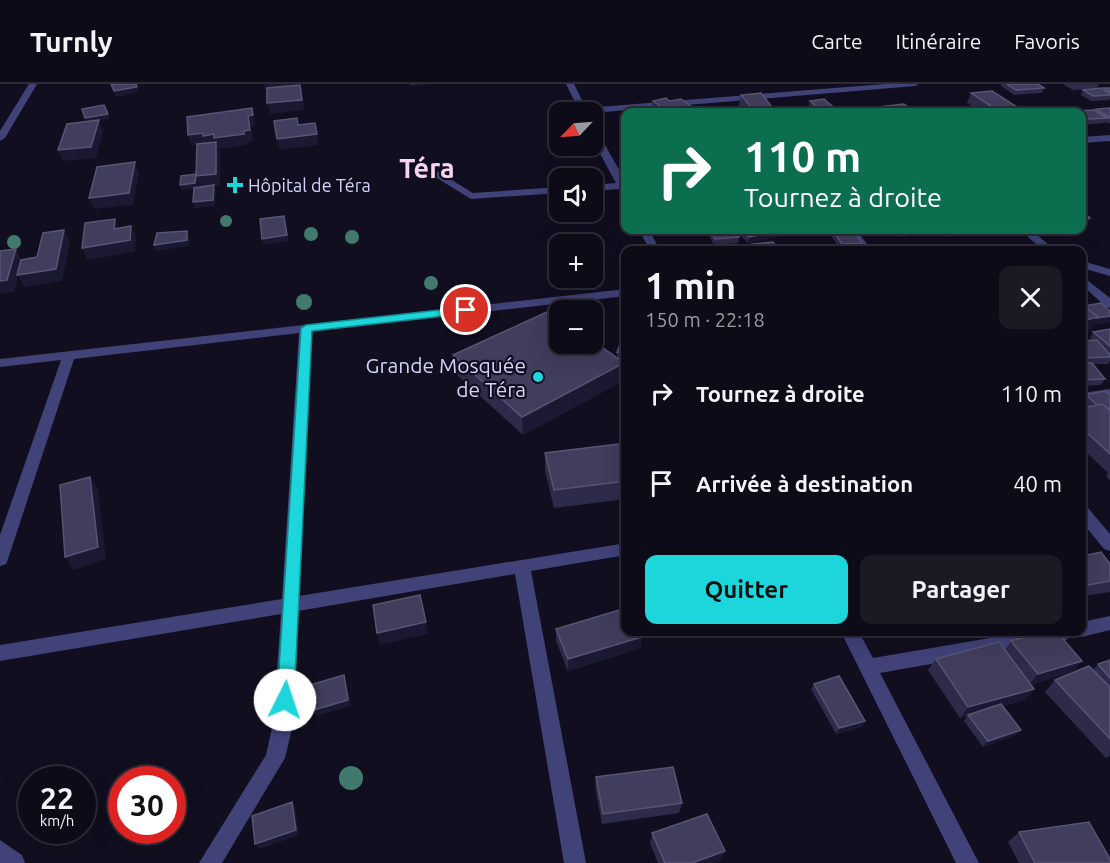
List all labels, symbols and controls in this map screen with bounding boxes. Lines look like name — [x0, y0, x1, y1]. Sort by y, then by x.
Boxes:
text: Turnly — [30, 26, 113, 57]
text: Carte — [811, 29, 863, 53]
text: Itinéraire — [896, 29, 981, 53]
text: Favoris — [1014, 29, 1080, 53]
north arrow — [549, 102, 603, 156]
map controls — [549, 102, 603, 354]
icon: right — [645, 132, 723, 210]
text: 110 m — [744, 133, 861, 180]
district label: Téra — [399, 153, 455, 183]
button: sound — [549, 168, 603, 222]
place label: Hôpital de Téra — [248, 175, 371, 195]
marker: Hôpital de Téra — [226, 176, 244, 194]
text: Tournez à droite — [744, 182, 942, 212]
button: + — [549, 234, 603, 288]
text: 1 min — [645, 265, 736, 306]
button: close — [999, 266, 1062, 329]
pin — [440, 284, 491, 335]
icon: arrive — [449, 293, 482, 326]
button: − — [549, 300, 603, 354]
text: 150 m · 22:18 — [645, 308, 765, 331]
place label: Grande Mosquée de Téra — [366, 353, 526, 401]
marker: Grande Mosquée de Téra — [531, 370, 545, 384]
icon: right — [645, 377, 678, 410]
text: Tournez à droite — [696, 381, 865, 406]
text: 110 m — [1001, 381, 1062, 406]
icon: arrive — [645, 467, 678, 500]
text: Arrivée à destination — [696, 471, 913, 496]
text: 40 m — [1013, 471, 1062, 496]
button: Quitter — [645, 555, 848, 624]
button: Partager — [860, 555, 1062, 624]
position arrow — [253, 668, 317, 732]
speed limit sign: 30 — [108, 766, 186, 844]
text: 22 — [40, 781, 74, 815]
text: km/h — [40, 812, 74, 829]

